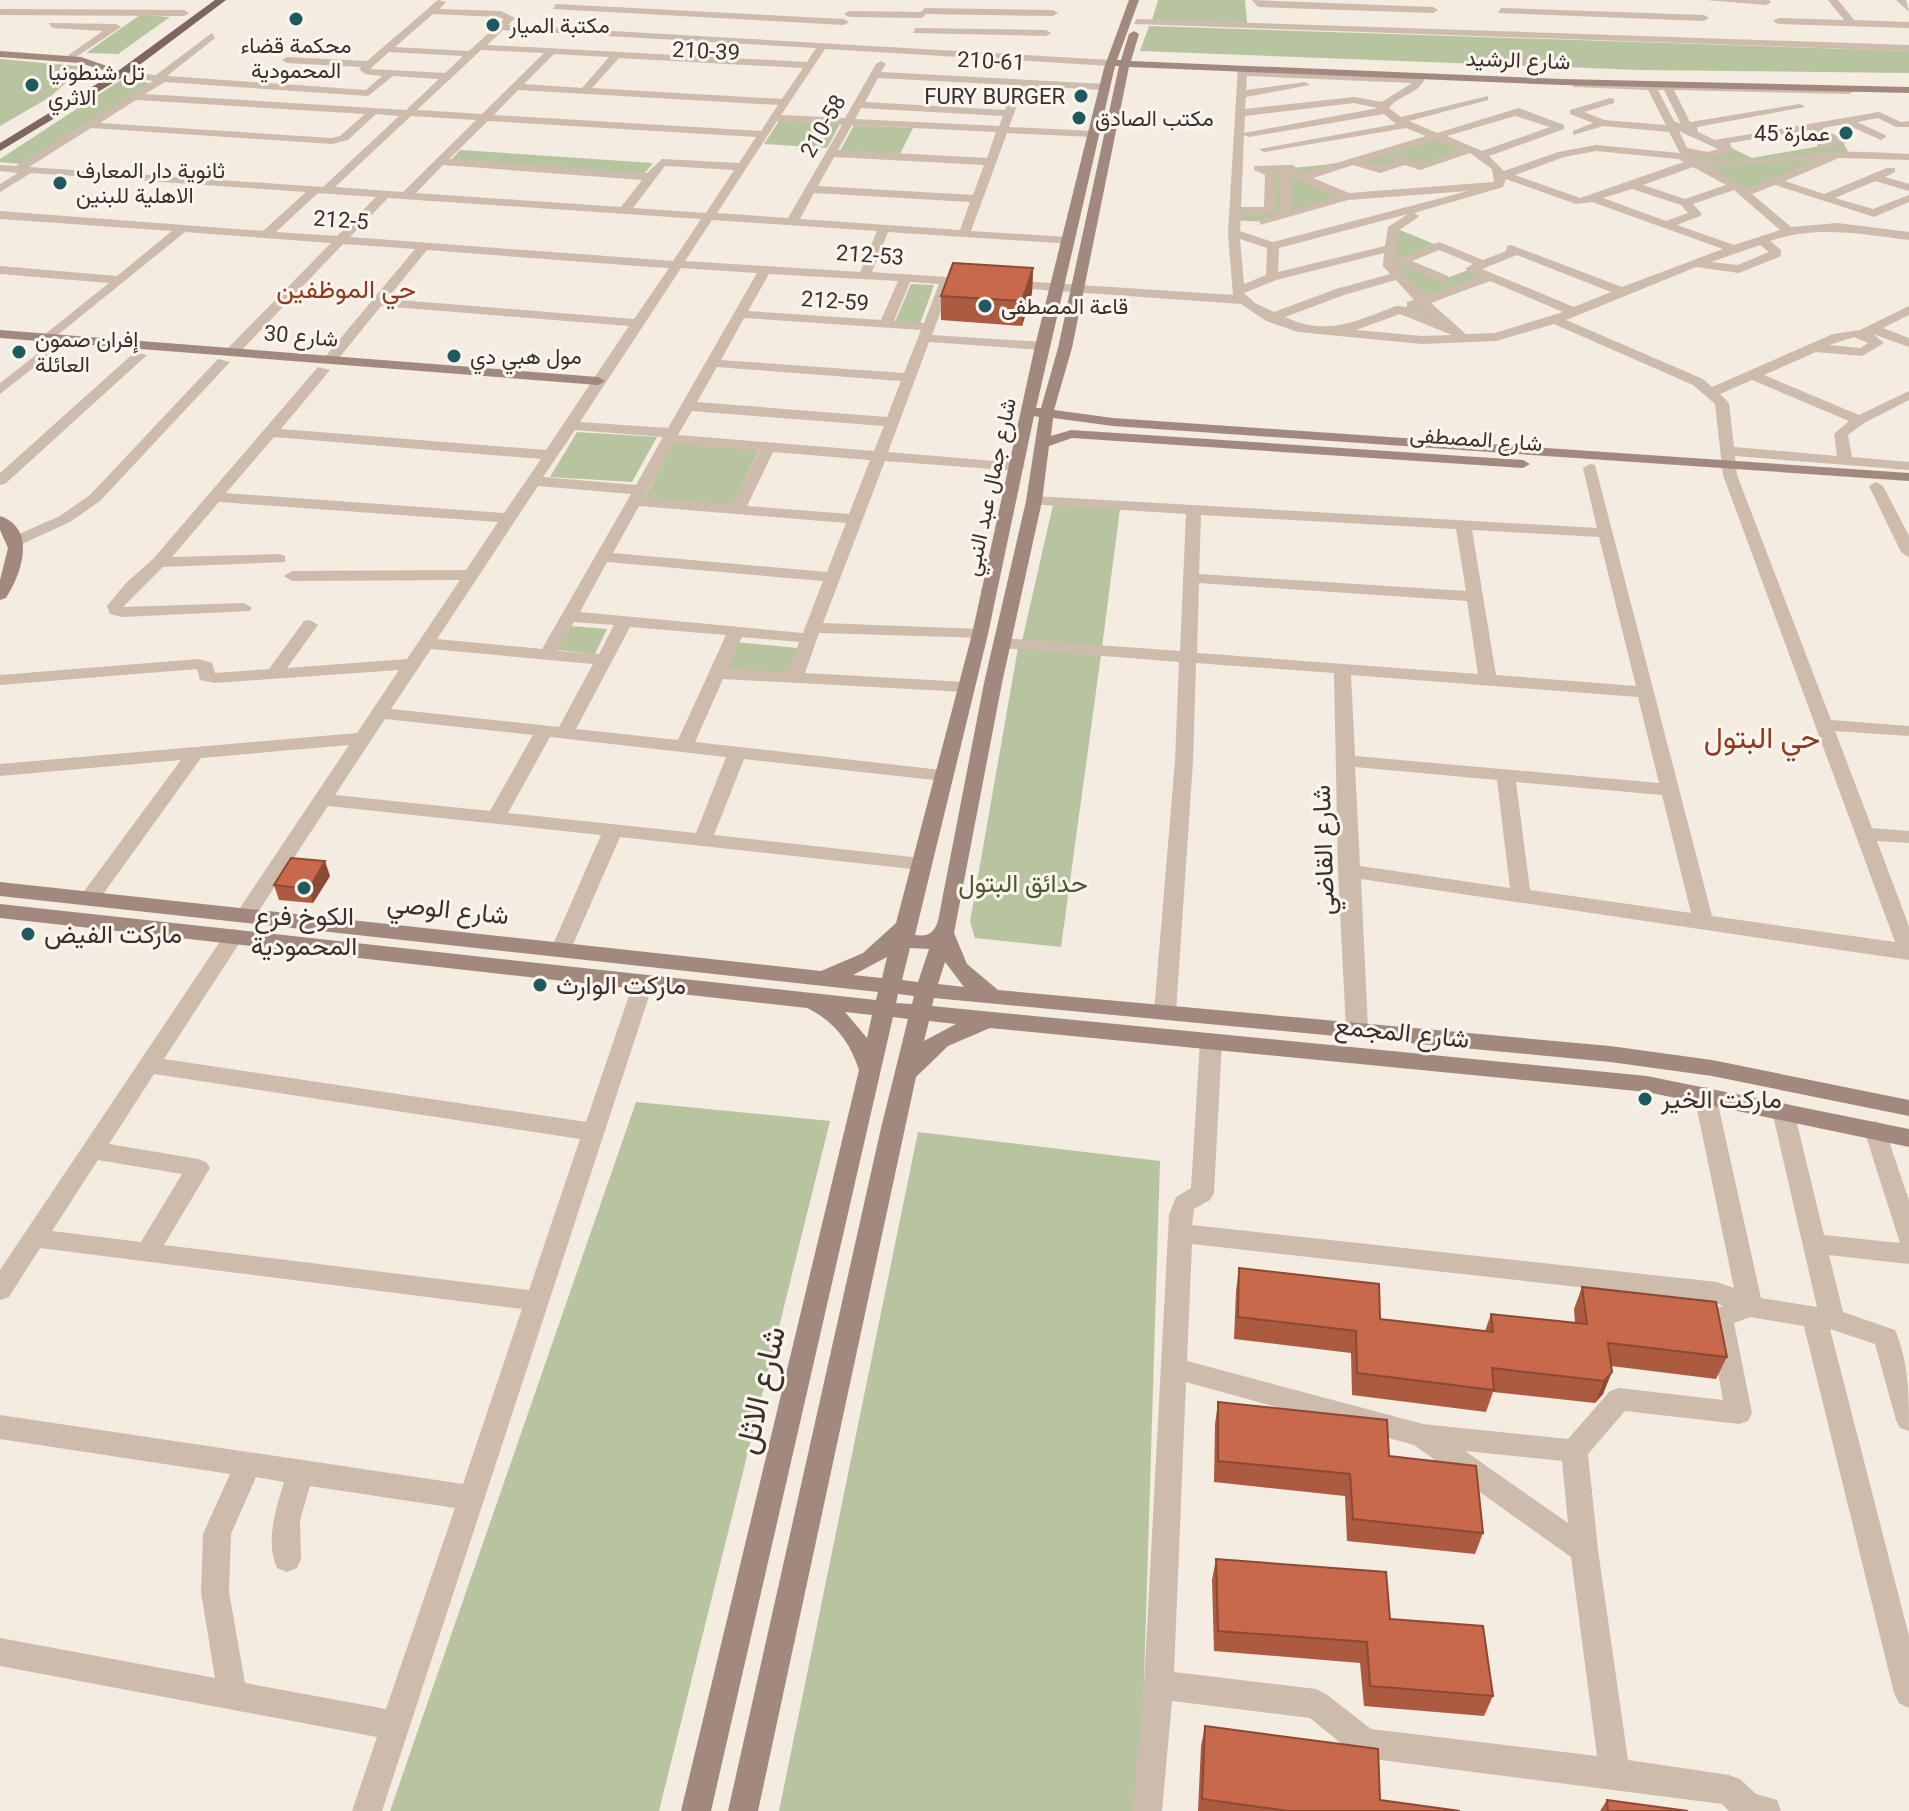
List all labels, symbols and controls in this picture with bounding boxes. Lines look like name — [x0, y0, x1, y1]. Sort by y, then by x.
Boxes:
marker: محكمة قضاء المحمودية — [287, 10, 305, 28]
place label: مكتبة الميار — [508, 13, 610, 39]
marker: مكتبة الميار — [484, 16, 502, 34]
place label: محكمة قضاء المحمودية — [240, 33, 352, 84]
street label: 210-39 — [671, 37, 741, 65]
street label: شارع الرشيد — [1465, 46, 1571, 76]
street label: 210-61 — [956, 47, 1026, 75]
place label: تل شنطونيا الاثري — [48, 60, 145, 116]
marker: تل شنطونيا الاثري — [23, 76, 41, 94]
place label: FURY BURGER — [924, 84, 1065, 109]
marker: FURY BURGER — [1072, 87, 1090, 105]
street label: 210-58 — [795, 90, 851, 162]
place label: مكتب الصادق — [1095, 106, 1214, 131]
marker: مكتب الصادق — [1070, 109, 1088, 127]
place label: عمارة 45 — [1754, 121, 1830, 147]
marker: عمارة 45 — [1837, 124, 1855, 142]
place label: ثانوية دار المعارف الاهلية للبنين — [76, 158, 225, 209]
marker: ثانوية دار المعارف الاهلية للبنين — [51, 174, 69, 192]
street label: 212-5 — [312, 206, 370, 234]
street label: 212-53 — [835, 240, 905, 270]
district label: حي الموظفين — [276, 274, 416, 310]
street label: 212-59 — [800, 286, 870, 316]
place label: قاعة المصطفى — [1001, 294, 1128, 320]
marker: قاعة المصطفى — [976, 297, 994, 315]
street label: شارع 30 — [263, 320, 339, 354]
place label: إفران صمون العائلة — [35, 327, 138, 377]
marker: إفران صمون العائلة — [10, 343, 28, 361]
place label: مول هبي دي — [470, 344, 582, 375]
marker: مول هبي دي — [445, 347, 463, 365]
street label: شارع جمال عبد النبي — [959, 396, 1027, 580]
street label: شارع المصطفى — [1409, 422, 1543, 458]
district label: حي البتول — [1704, 720, 1820, 762]
street label: شارع القاضي — [1306, 784, 1346, 916]
park label: حدائق البتول — [958, 868, 1088, 899]
marker: الكوخ فرع المحمودية — [295, 879, 313, 897]
street label: شارع الوصي — [385, 888, 510, 936]
place label: الكوخ فرع المحمودية — [251, 901, 357, 962]
place label: ماركت الفيض — [44, 919, 182, 950]
marker: ماركت الفيض — [19, 925, 37, 943]
place label: ماركت الوارث — [556, 970, 686, 1001]
marker: ماركت الوارث — [531, 976, 549, 994]
street label: شارع المجمع — [1333, 1010, 1471, 1057]
place label: ماركت الخير — [1660, 1084, 1782, 1115]
marker: ماركت الخير — [1636, 1090, 1654, 1108]
street label: شارع الاثل — [727, 1322, 796, 1458]

